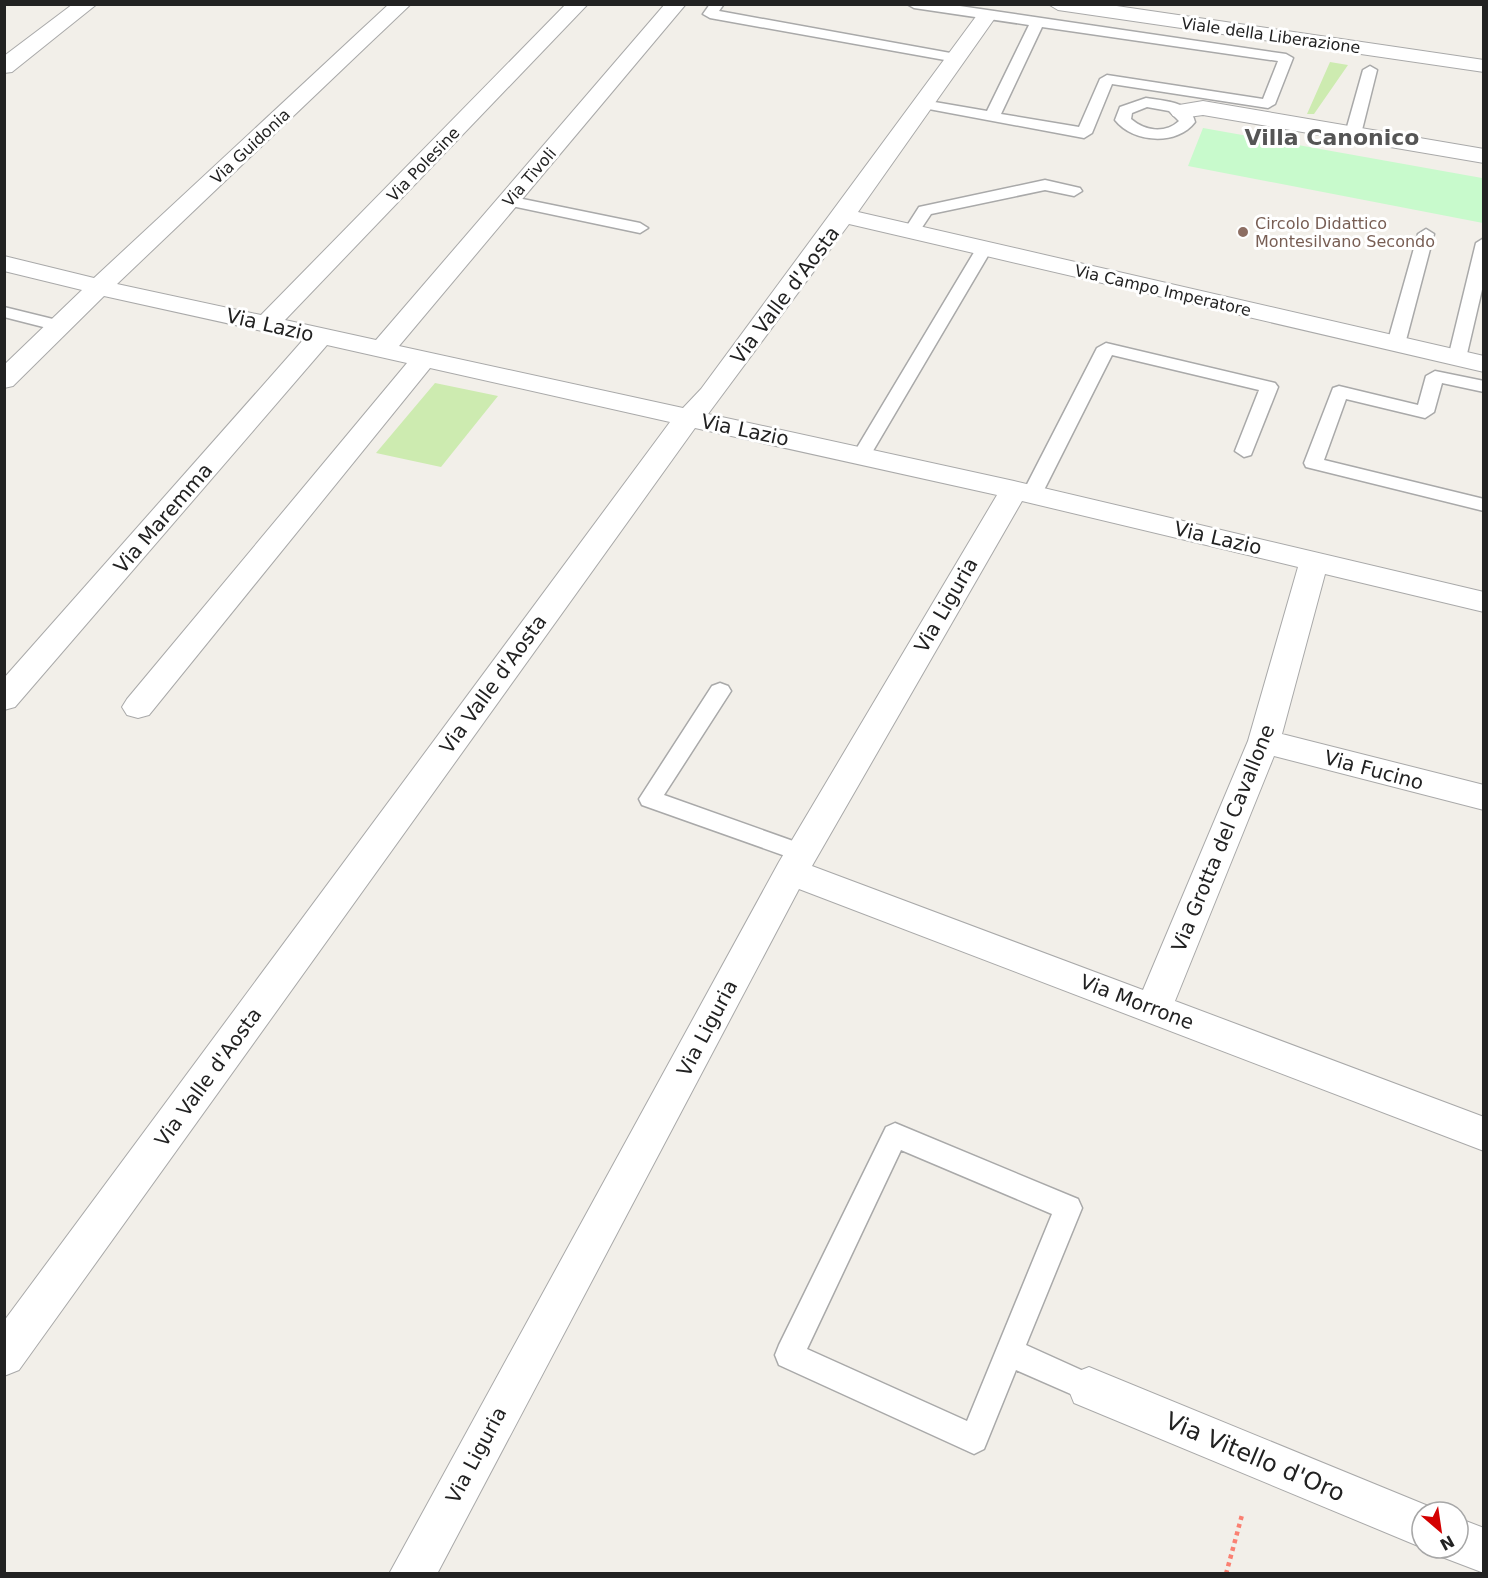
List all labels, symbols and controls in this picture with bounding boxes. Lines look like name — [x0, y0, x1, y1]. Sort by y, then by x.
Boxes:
street label: Viale della Liberazione — [1180, 14, 1362, 57]
street label: Via Guidonia — [207, 105, 294, 188]
street label: Via Polesine — [383, 123, 463, 205]
district label: Villa Canonico — [1245, 125, 1419, 150]
street label: Via Tivoli — [499, 144, 560, 211]
place label: Circolo Didattico Montesilvano Secondo — [1255, 214, 1435, 251]
street label: Via Valle d'Aosta — [726, 222, 844, 368]
marker: Circolo Didattico Montesilvano Secondo — [1236, 225, 1250, 239]
street label: Via Campo Imperatore — [1073, 261, 1253, 320]
street label: Via Lazio — [224, 303, 316, 347]
street label: Via Lazio — [699, 409, 791, 451]
street label: Via Maremma — [109, 458, 217, 578]
street label: Via Lazio — [1172, 516, 1264, 560]
street label: Via Liguria — [909, 553, 983, 657]
street label: Via Valle d'Aosta — [435, 610, 551, 758]
street label: Via Grotta del Cavallone — [1166, 721, 1280, 955]
street label: Via Fucino — [1322, 745, 1426, 795]
street label: Via Morrone — [1077, 969, 1197, 1035]
street label: Via Liguria — [672, 976, 742, 1080]
street label: Via Valle d'Aosta — [150, 1003, 266, 1151]
street label: Via Liguria — [441, 1403, 511, 1507]
street label: Via Vitello d'Oro — [1161, 1407, 1349, 1507]
north arrow — [1410, 1500, 1470, 1560]
text: N — [1437, 1531, 1457, 1554]

